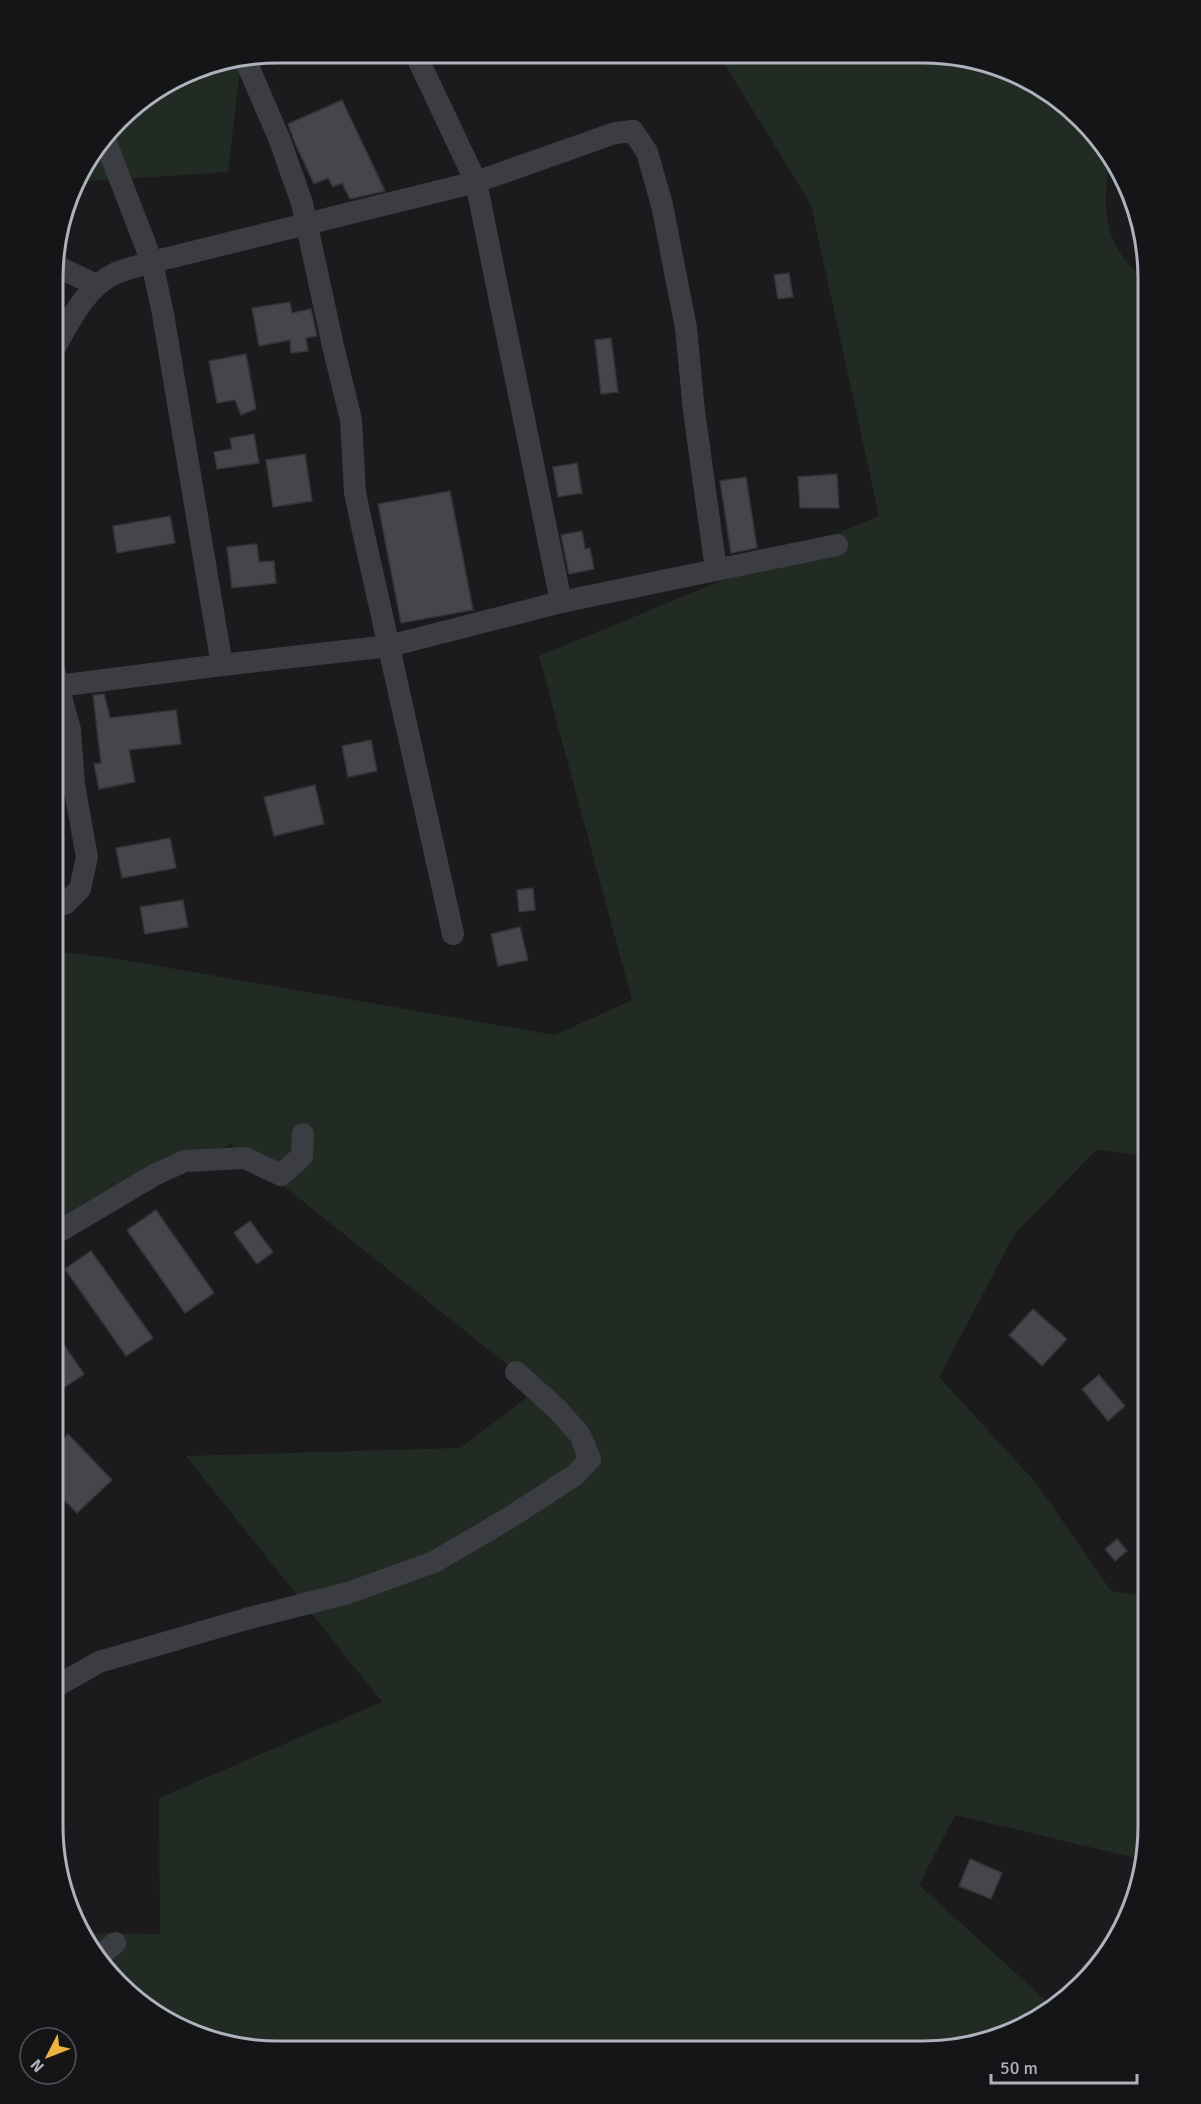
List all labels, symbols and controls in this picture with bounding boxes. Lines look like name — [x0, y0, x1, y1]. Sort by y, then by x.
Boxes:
north arrow — [18, 2026, 78, 2086]
scale bar — [991, 2047, 1136, 2085]
text: N — [26, 2055, 49, 2076]
text: 50 m — [1000, 2057, 1038, 2079]

